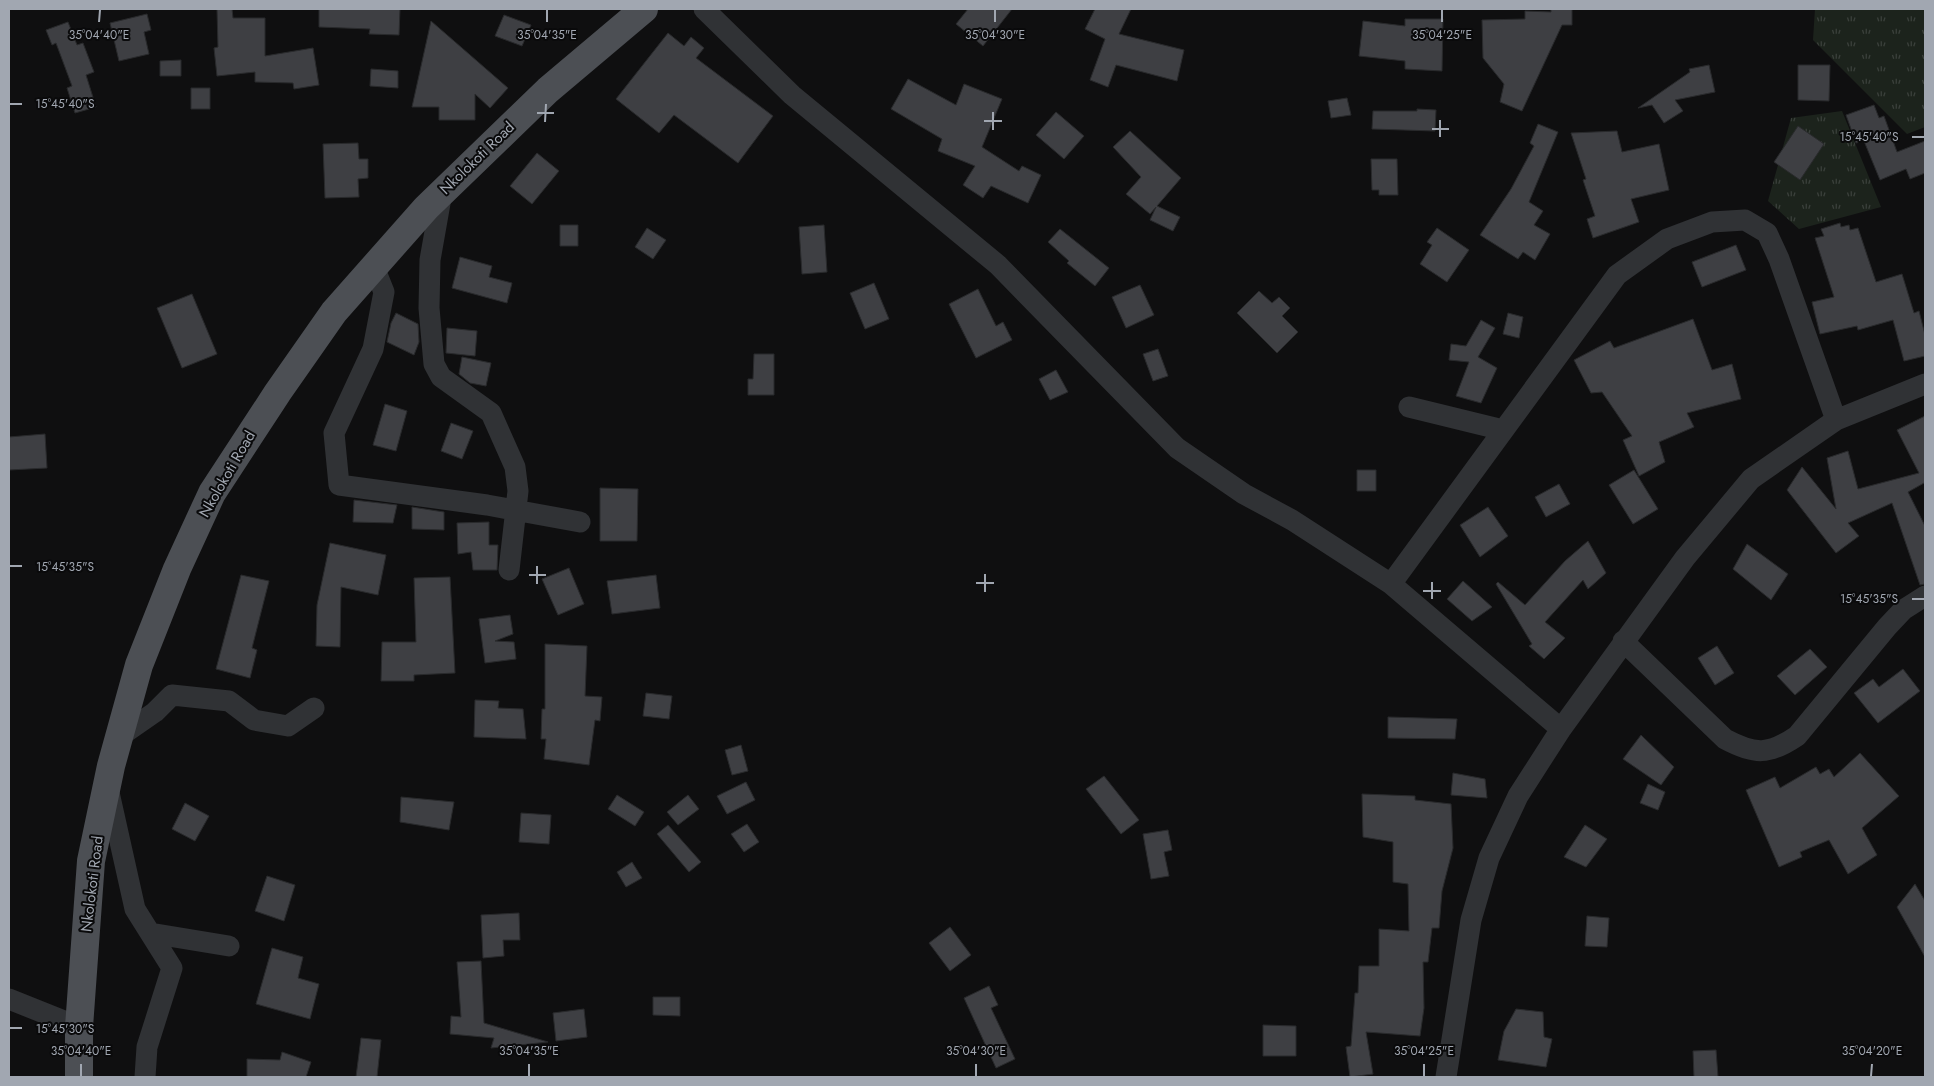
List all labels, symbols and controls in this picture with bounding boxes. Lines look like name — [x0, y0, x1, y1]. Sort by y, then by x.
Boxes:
text: 35°04'40"E — [69, 26, 129, 44]
text: 35°04'35"E — [517, 26, 577, 44]
text: 35°04'30"E — [965, 26, 1025, 44]
text: 35°04'25"E — [1412, 26, 1472, 44]
text: 15°45'40"S — [35, 95, 95, 113]
street label: Nkolokoti Road — [435, 116, 519, 200]
text: 15°45'40"S — [1839, 128, 1899, 146]
street label: Nkolokoti Road — [193, 427, 261, 521]
text: 15°45'35"S — [36, 558, 95, 576]
text: 15°45'35"S — [1840, 590, 1899, 608]
street label: Nkolokoti Road — [75, 835, 109, 933]
text: 15°45'30"S — [36, 1020, 95, 1038]
text: 35°04'40"E — [51, 1042, 111, 1060]
text: 35°04'35"E — [499, 1042, 559, 1060]
text: 35°04'30"E — [946, 1042, 1006, 1060]
text: 35°04'25"E — [1394, 1042, 1454, 1060]
text: 35°04'20"E — [1842, 1042, 1902, 1060]

